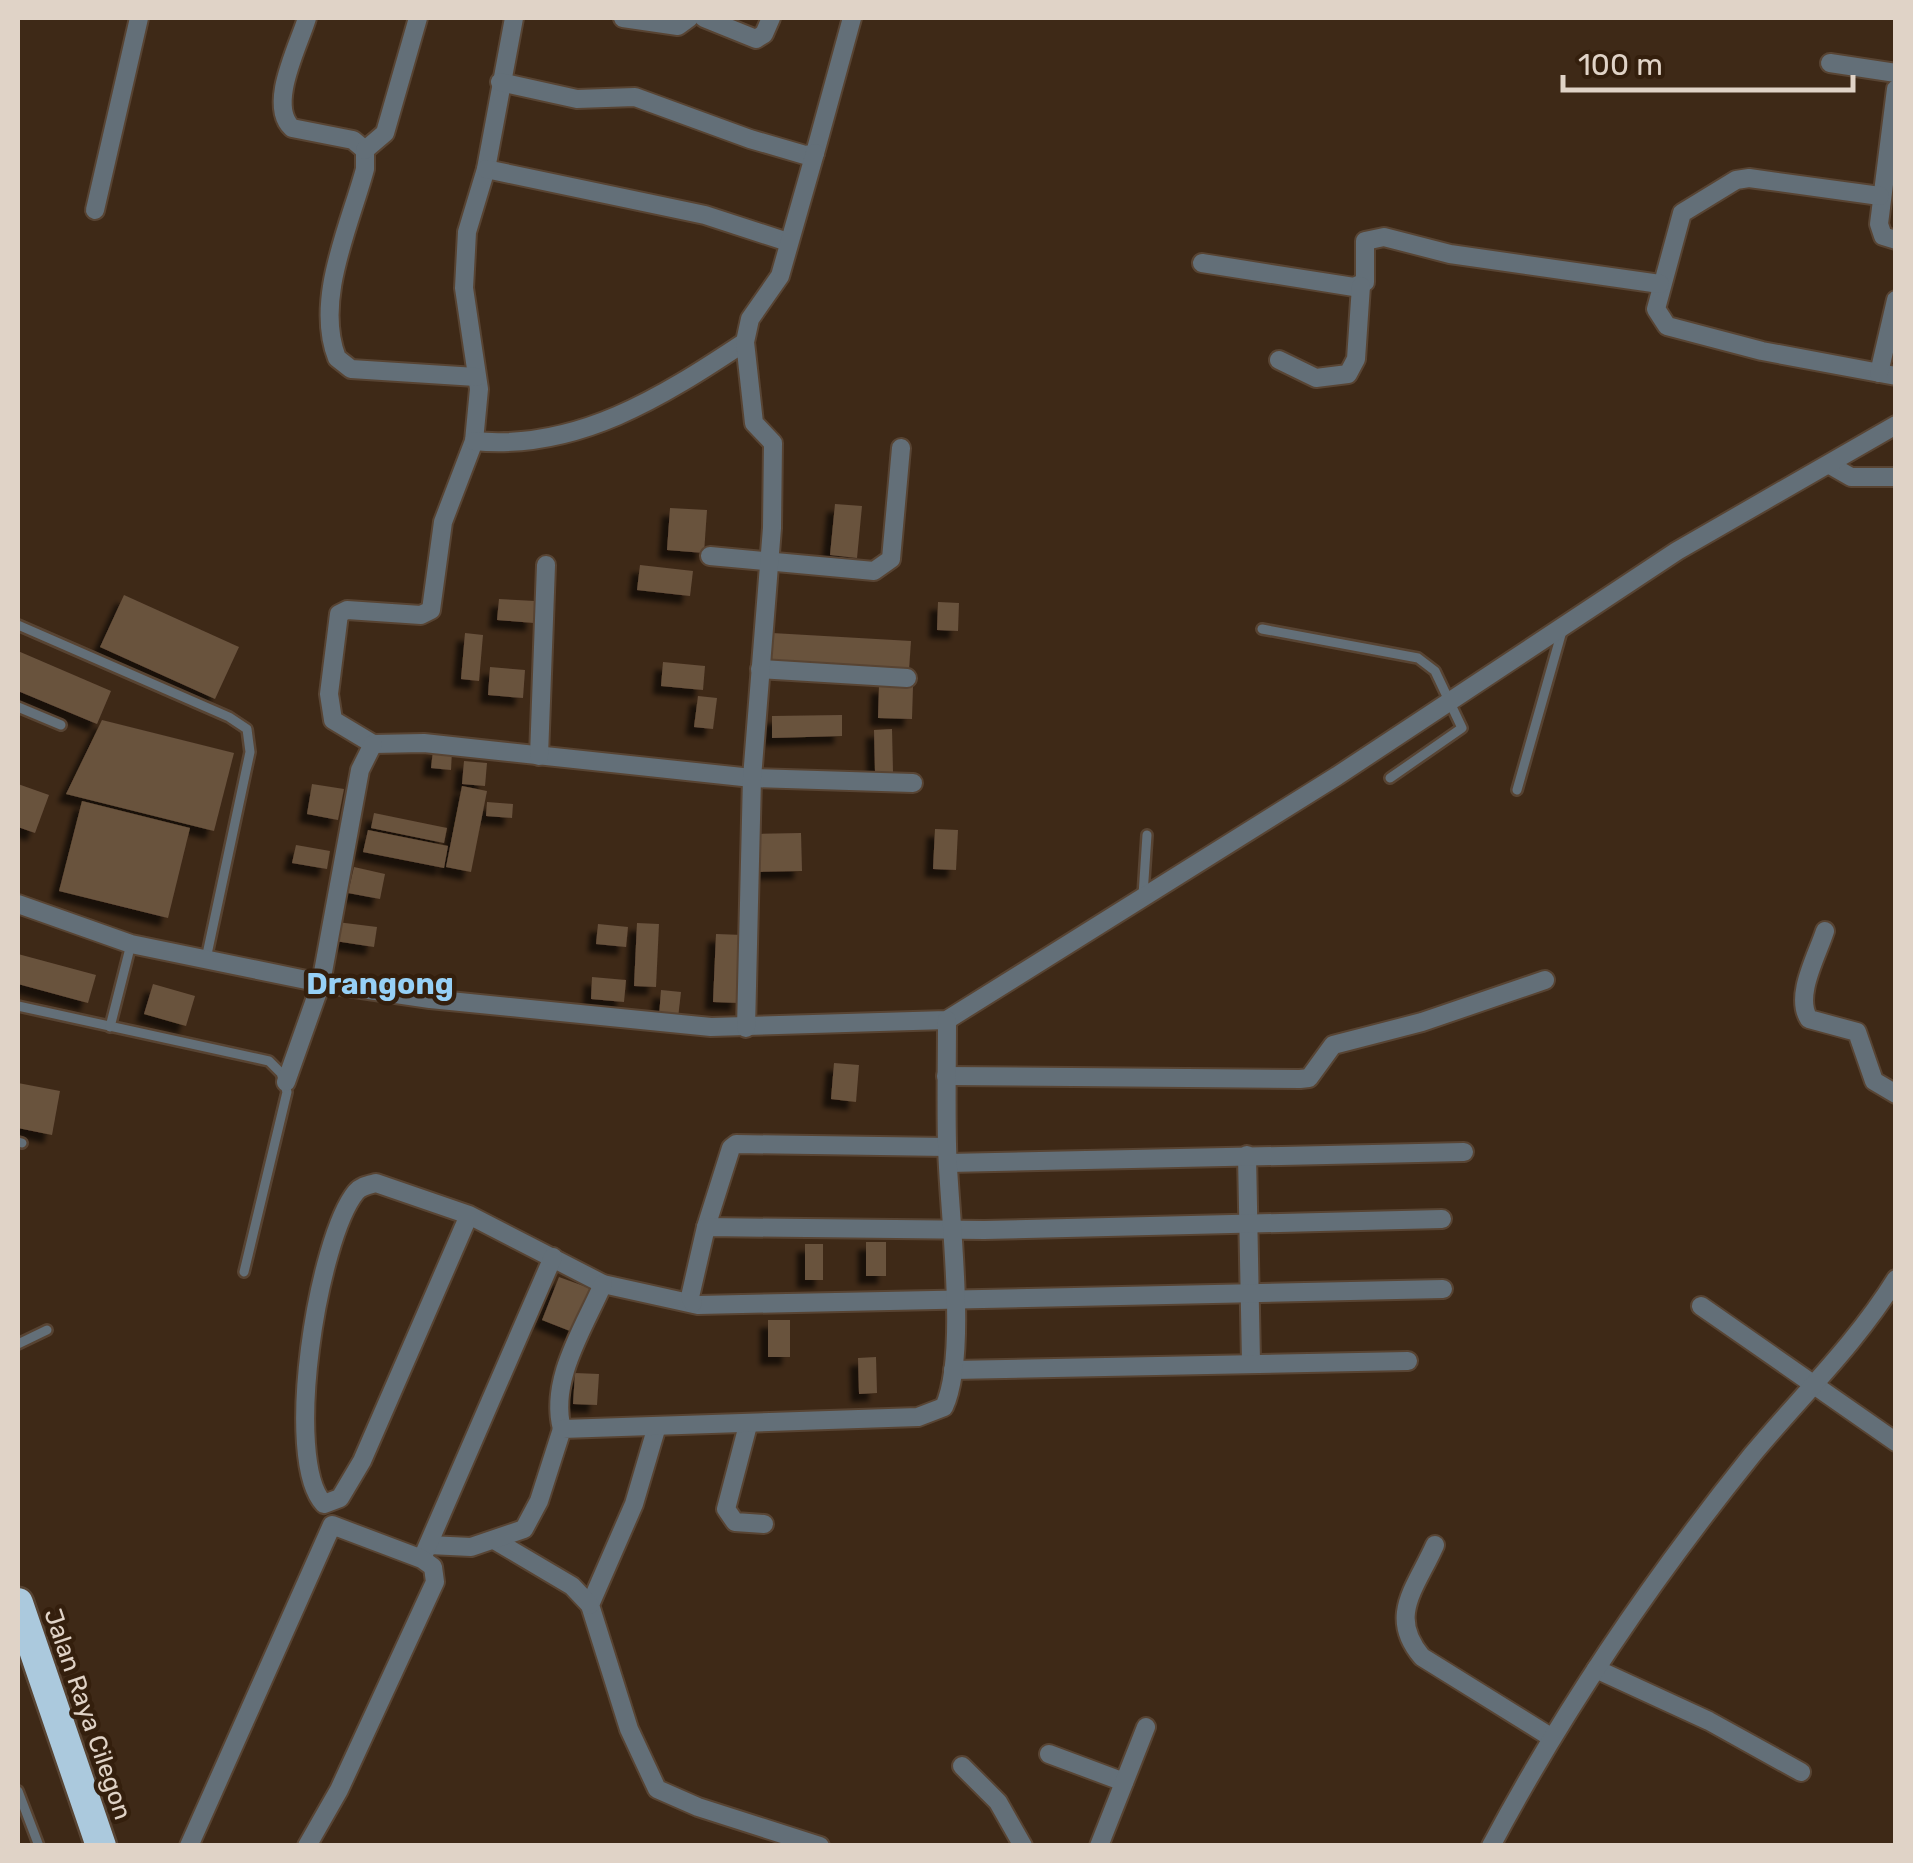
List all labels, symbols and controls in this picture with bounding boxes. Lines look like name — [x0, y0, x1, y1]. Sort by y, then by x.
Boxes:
scale bar — [1563, 30, 1853, 92]
text: 100 m — [1578, 47, 1663, 83]
district label: Drangong — [306, 966, 454, 1002]
street label: Jalan Raya Cilegon — [38, 1605, 138, 1823]

